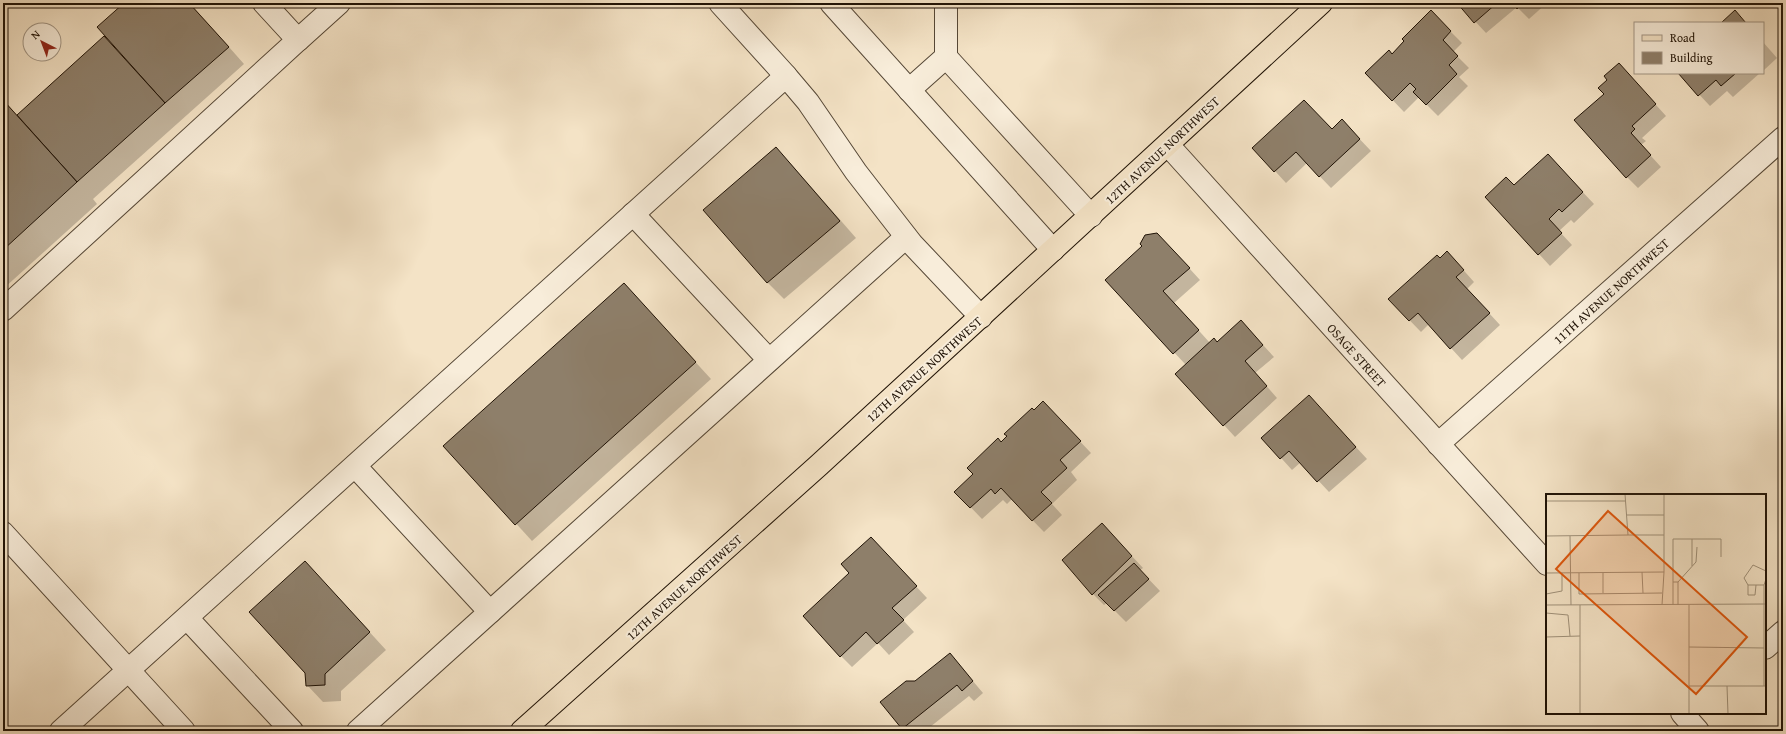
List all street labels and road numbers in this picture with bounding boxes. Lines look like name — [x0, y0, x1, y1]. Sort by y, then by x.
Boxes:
street label: 12TH AVENUE NORTHWEST — [1101, 92, 1224, 209]
street label: 11TH AVENUE NORTHWEST — [1549, 233, 1674, 349]
street label: 12TH AVENUE NORTHWEST — [862, 311, 987, 427]
street label: OSAGE STREET — [1323, 319, 1391, 392]
street label: 12TH AVENUE NORTHWEST — [622, 529, 747, 645]

